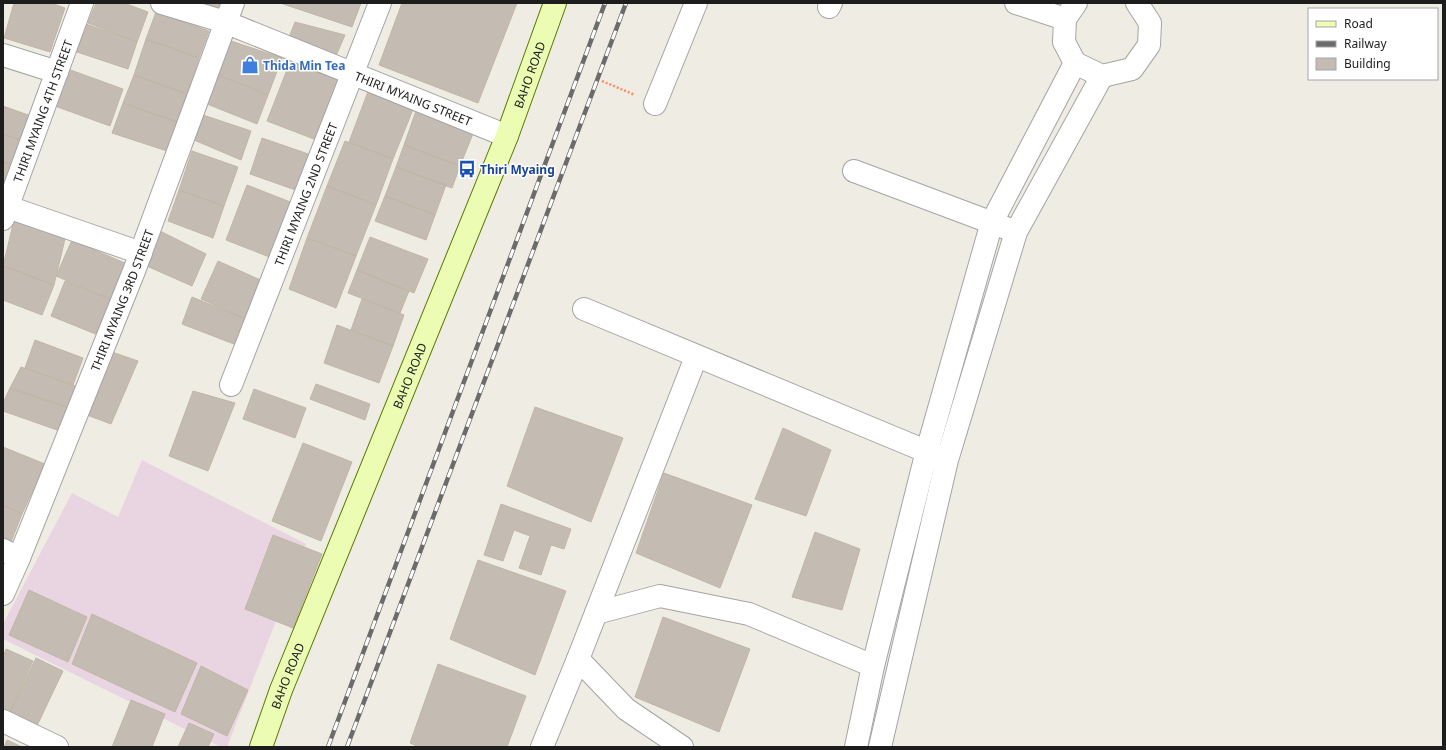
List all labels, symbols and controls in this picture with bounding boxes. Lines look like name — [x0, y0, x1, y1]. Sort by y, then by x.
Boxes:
legend — [1308, 8, 1438, 80]
text: Road — [1344, 15, 1373, 32]
text: Railway — [1344, 35, 1388, 52]
street label: THIRI MYAING 4TH STREET — [9, 37, 76, 185]
street label: BAHO ROAD — [509, 39, 549, 110]
shop icon: Thida Min Tea — [240, 55, 260, 75]
text: Building — [1344, 55, 1391, 72]
place label: Thida Min Tea — [263, 57, 345, 74]
street label: THIRI MYAING STREET — [352, 67, 475, 130]
street label: THIRI MYAING 2ND STREET — [270, 119, 341, 268]
bus stop icon: Thiri Myaing — [457, 159, 477, 179]
place label: Thiri Myaing — [480, 161, 555, 178]
street label: THIRI MYAING 3RD STREET — [86, 227, 157, 374]
street label: BAHO ROAD — [388, 340, 430, 411]
street label: BAHO ROAD — [267, 640, 308, 711]

